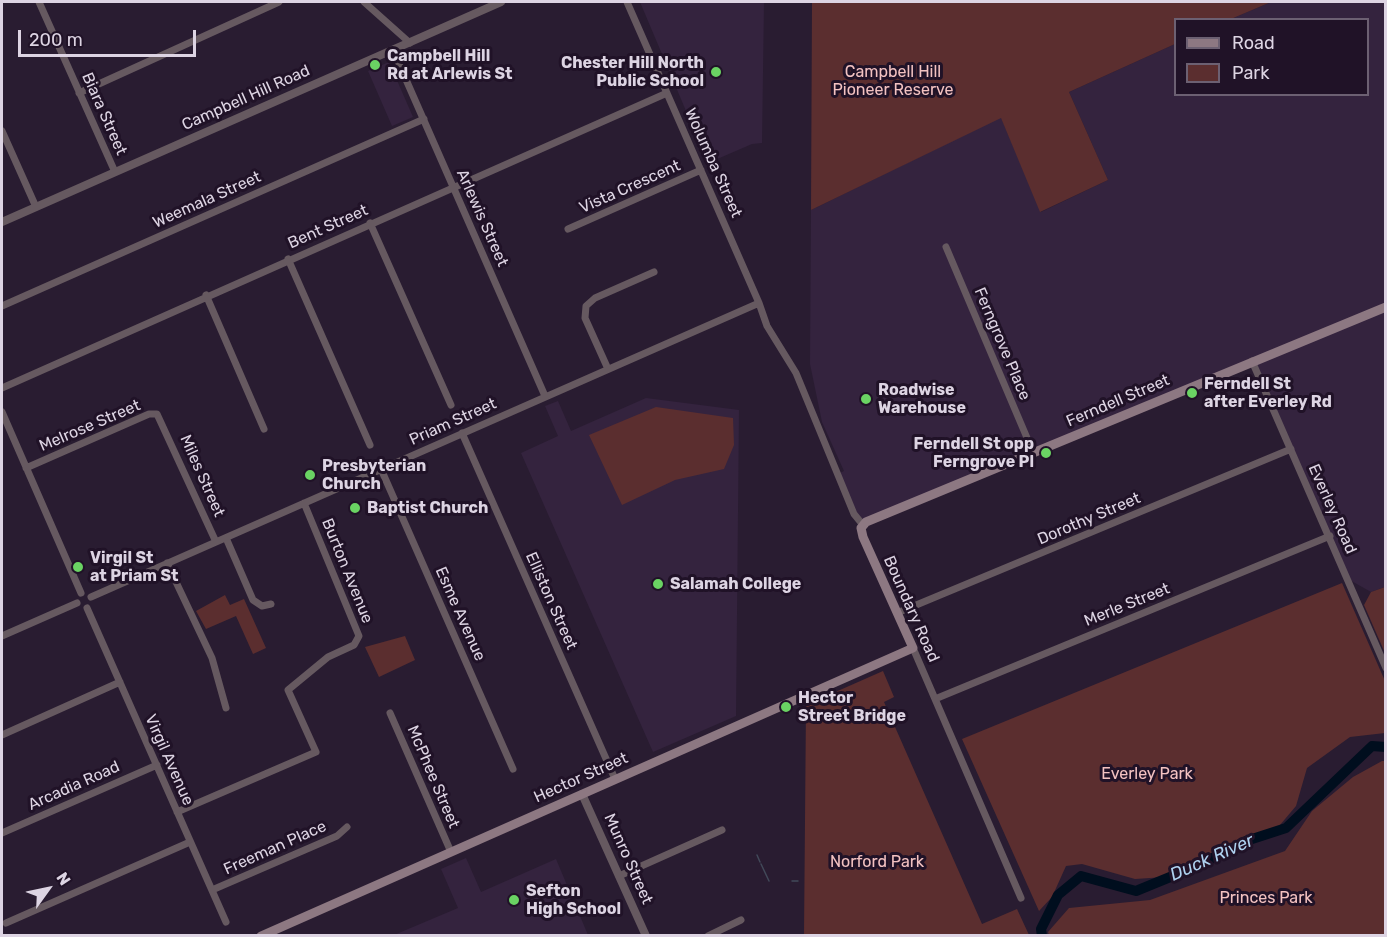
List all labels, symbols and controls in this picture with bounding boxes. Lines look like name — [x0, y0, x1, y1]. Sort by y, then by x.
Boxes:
scale bar — [21, 18, 200, 56]
legend — [1174, 18, 1369, 96]
text: 200 m — [29, 29, 83, 51]
text: Road — [1232, 32, 1275, 54]
place label: Campbell Hill Rd at Arlewis St — [387, 46, 513, 84]
place label: Chester Hill North Public School — [561, 53, 704, 91]
marker: Campbell Hill Rd at Arlewis St — [368, 58, 382, 72]
street label: Campbell Hill Road — [179, 61, 313, 135]
park label: Campbell Hill Pioneer Reserve — [832, 62, 954, 100]
text: Park — [1232, 62, 1269, 84]
marker: Chester Hill North Public School — [709, 65, 723, 79]
street label: Biara Street — [77, 70, 131, 158]
street label: Wolumba Street — [680, 105, 746, 221]
street label: Vista Crescent — [576, 156, 684, 218]
street label: Arlewis Street — [452, 166, 512, 270]
street label: Weemala Street — [150, 168, 264, 232]
street label: Bent Street — [285, 201, 371, 253]
street label: Ferngrove Place — [970, 285, 1034, 403]
street label: Ferndell Street — [1063, 371, 1173, 431]
place label: Ferndell St after Everley Rd — [1204, 374, 1332, 412]
place label: Roadwise Warehouse — [878, 380, 966, 418]
marker: Ferndell St after Everley Rd — [1185, 386, 1199, 400]
marker: Roadwise Warehouse — [859, 392, 873, 406]
street label: Priam Street — [406, 394, 500, 450]
street label: Melrose Street — [37, 396, 143, 456]
street label: Miles Street — [175, 432, 229, 520]
place label: Ferndell St opp Ferngrove Pl — [914, 434, 1034, 472]
marker: Ferndell St opp Ferngrove Pl — [1039, 446, 1053, 460]
place label: Presbyterian Church — [322, 456, 426, 494]
street label: Everley Road — [1304, 461, 1360, 557]
marker: Presbyterian Church — [303, 468, 317, 482]
street label: Dorothy Street — [1035, 489, 1143, 549]
place label: Baptist Church — [367, 498, 488, 518]
marker: Baptist Church — [348, 501, 362, 515]
street label: Burton Avenue — [317, 516, 377, 626]
place label: Virgil St at Priam St — [90, 548, 178, 586]
street label: Elliston Street — [521, 549, 581, 653]
street label: Boundary Road — [879, 553, 943, 665]
marker: Virgil St at Priam St — [71, 560, 85, 574]
street label: Esme Avenue — [431, 564, 489, 664]
place label: Salamah College — [670, 574, 801, 594]
marker: Salamah College — [651, 577, 665, 591]
street label: Merle Street — [1081, 579, 1173, 631]
place label: Hector Street Bridge — [798, 688, 906, 726]
marker: Hector Street Bridge — [779, 700, 793, 714]
street label: Virgil Avenue — [140, 712, 198, 808]
street label: McPhee Street — [403, 723, 463, 831]
street label: Hector Street — [531, 749, 631, 807]
street label: Arcadia Road — [25, 757, 123, 815]
park label: Everley Park — [1101, 764, 1193, 784]
street label: Munro Street — [599, 811, 657, 907]
street label: Freeman Place — [221, 817, 329, 879]
water label: Duck River — [1167, 830, 1257, 886]
park label: Norford Park — [830, 852, 924, 872]
north arrow — [18, 859, 78, 919]
text: N — [52, 869, 75, 889]
place label: Sefton High School — [526, 881, 621, 919]
park label: Princes Park — [1219, 888, 1313, 908]
marker: Sefton High School — [507, 893, 521, 907]

